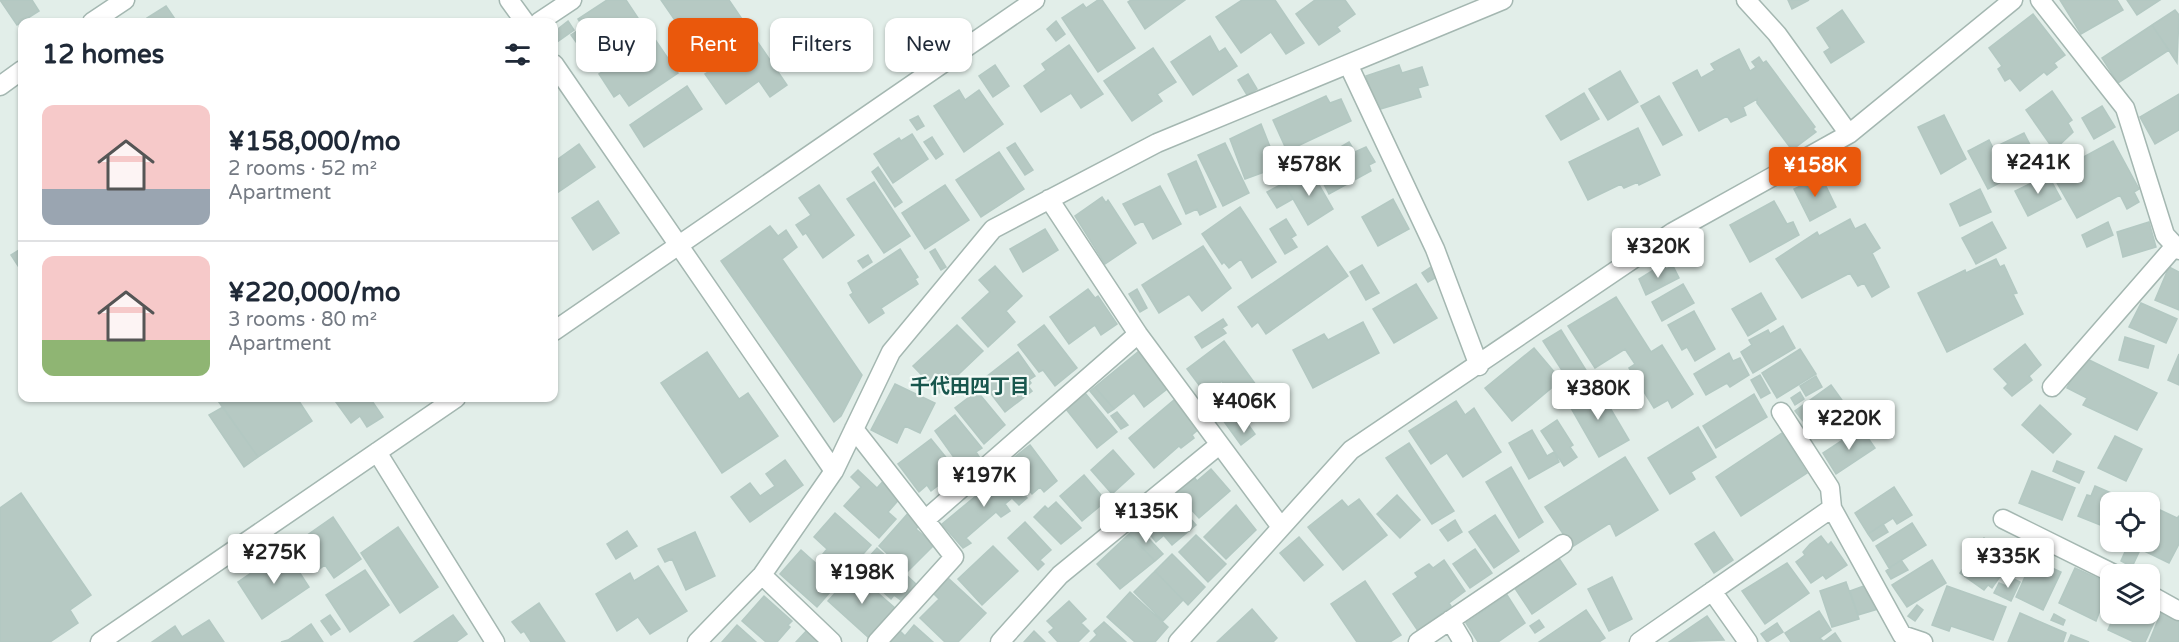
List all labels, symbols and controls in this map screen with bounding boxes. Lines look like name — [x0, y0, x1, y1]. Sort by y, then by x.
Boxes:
chip: Buy — [576, 18, 656, 72]
chip: Rent — [668, 18, 758, 72]
chip: Filters — [770, 18, 873, 72]
chip: New — [885, 18, 972, 72]
icon: filters — [501, 38, 534, 71]
text: 12 homes — [42, 39, 164, 70]
text: ¥158,000/mo — [228, 126, 401, 157]
icon: home — [90, 129, 162, 201]
pin: ¥241K — [1996, 144, 2080, 195]
pin: ¥578K — [1267, 146, 1351, 197]
pin: ¥158K — [1773, 147, 1857, 198]
text: ¥241K — [2006, 151, 2070, 175]
text: ¥578K — [1277, 153, 1341, 177]
text: ¥158K — [1783, 154, 1847, 178]
text: 2 rooms · 52 m² — [228, 157, 377, 181]
text: Apartment — [228, 181, 331, 205]
pin: ¥320K — [1616, 228, 1700, 279]
text: ¥320K — [1626, 235, 1690, 259]
text: ¥220,000/mo — [228, 277, 401, 308]
icon: home — [90, 280, 162, 352]
text: 3 rooms · 80 m² — [228, 308, 377, 332]
text: Apartment — [228, 332, 331, 356]
pin: ¥380K — [1556, 370, 1640, 421]
district label: 千代田四丁目 — [910, 375, 1030, 399]
text: ¥380K — [1566, 377, 1630, 401]
pin: ¥406K — [1202, 383, 1286, 434]
text: ¥406K — [1212, 390, 1276, 414]
pin: ¥220K — [1807, 400, 1891, 451]
text: ¥220K — [1817, 407, 1881, 431]
pin: ¥197K — [942, 457, 1026, 508]
text: ¥197K — [952, 464, 1016, 488]
map controls — [2100, 492, 2160, 624]
button: locate — [2100, 492, 2160, 552]
pin: ¥135K — [1104, 493, 1188, 544]
text: ¥135K — [1114, 500, 1178, 524]
pin: ¥275K — [232, 534, 316, 585]
pin: ¥335K — [1966, 538, 2050, 589]
text: ¥275K — [242, 541, 306, 565]
text: ¥335K — [1976, 545, 2040, 569]
pin: ¥198K — [820, 554, 904, 605]
text: ¥198K — [830, 561, 894, 585]
button: layers — [2100, 564, 2160, 624]

